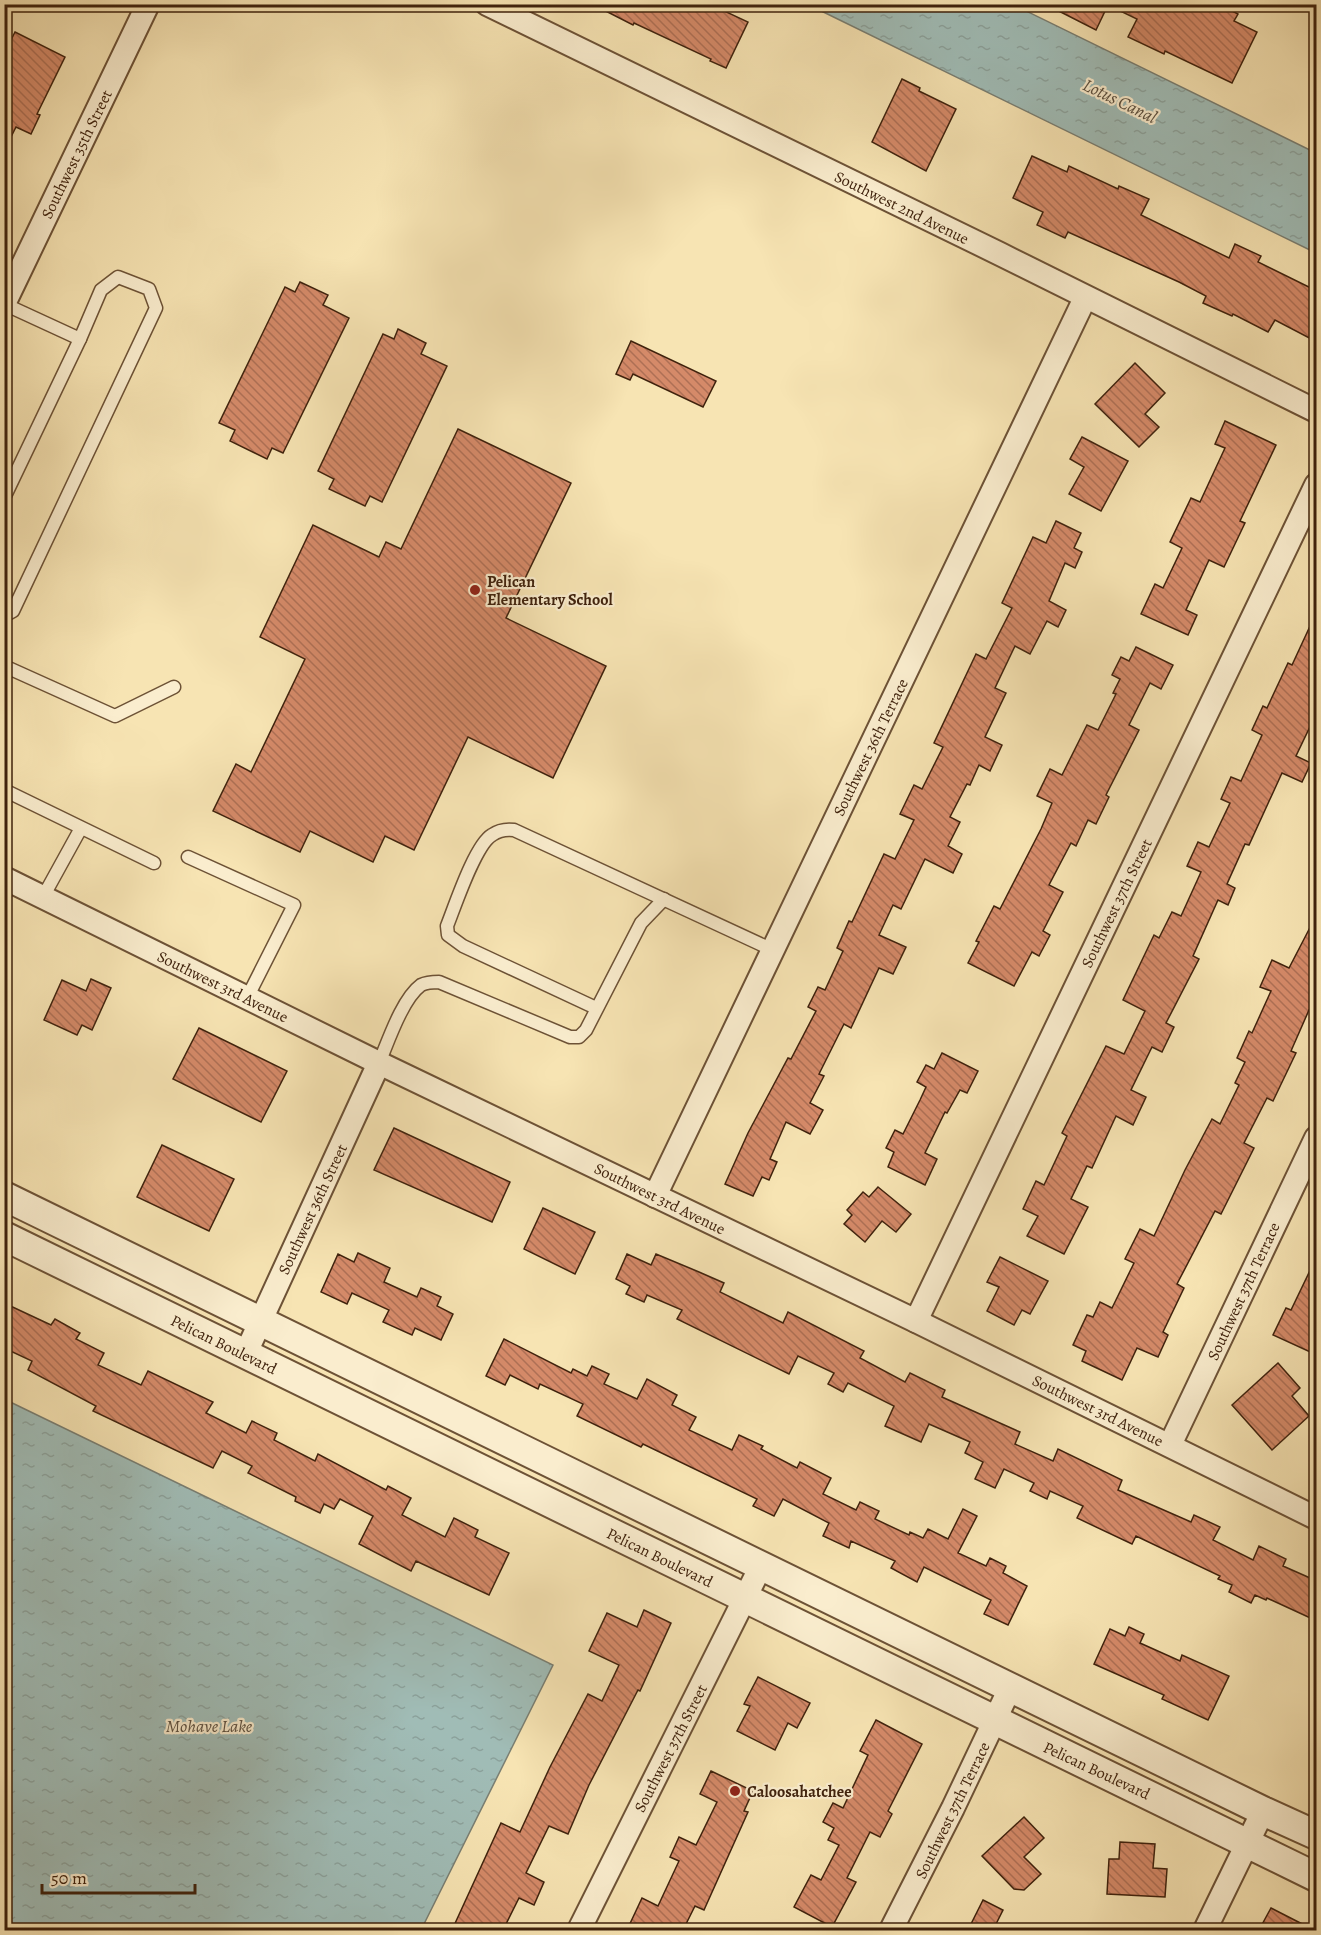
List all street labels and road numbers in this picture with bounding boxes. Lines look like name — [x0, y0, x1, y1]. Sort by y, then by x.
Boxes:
street label: Southwest 35th Street — [36, 86, 118, 223]
street label: Southwest 2nd Avenue — [831, 166, 973, 250]
street label: Southwest 36th Terrace — [828, 675, 914, 820]
street label: Southwest 37th Street — [1076, 835, 1158, 972]
street label: Southwest 3rd Avenue — [153, 946, 292, 1028]
street label: Southwest 36th Street — [273, 1141, 353, 1278]
street label: Southwest 3rd Avenue — [590, 1158, 729, 1240]
street label: Southwest 37th Terrace — [1202, 1219, 1286, 1364]
street label: Pelican Boulevard — [167, 1310, 281, 1380]
street label: Southwest 3rd Avenue — [1028, 1370, 1167, 1452]
street label: Pelican Boulevard — [603, 1523, 717, 1593]
street label: Southwest 37th Street — [629, 1681, 713, 1816]
street label: Pelican Boulevard — [1040, 1736, 1154, 1805]
street label: Southwest 37th Terrace — [910, 1738, 996, 1883]

